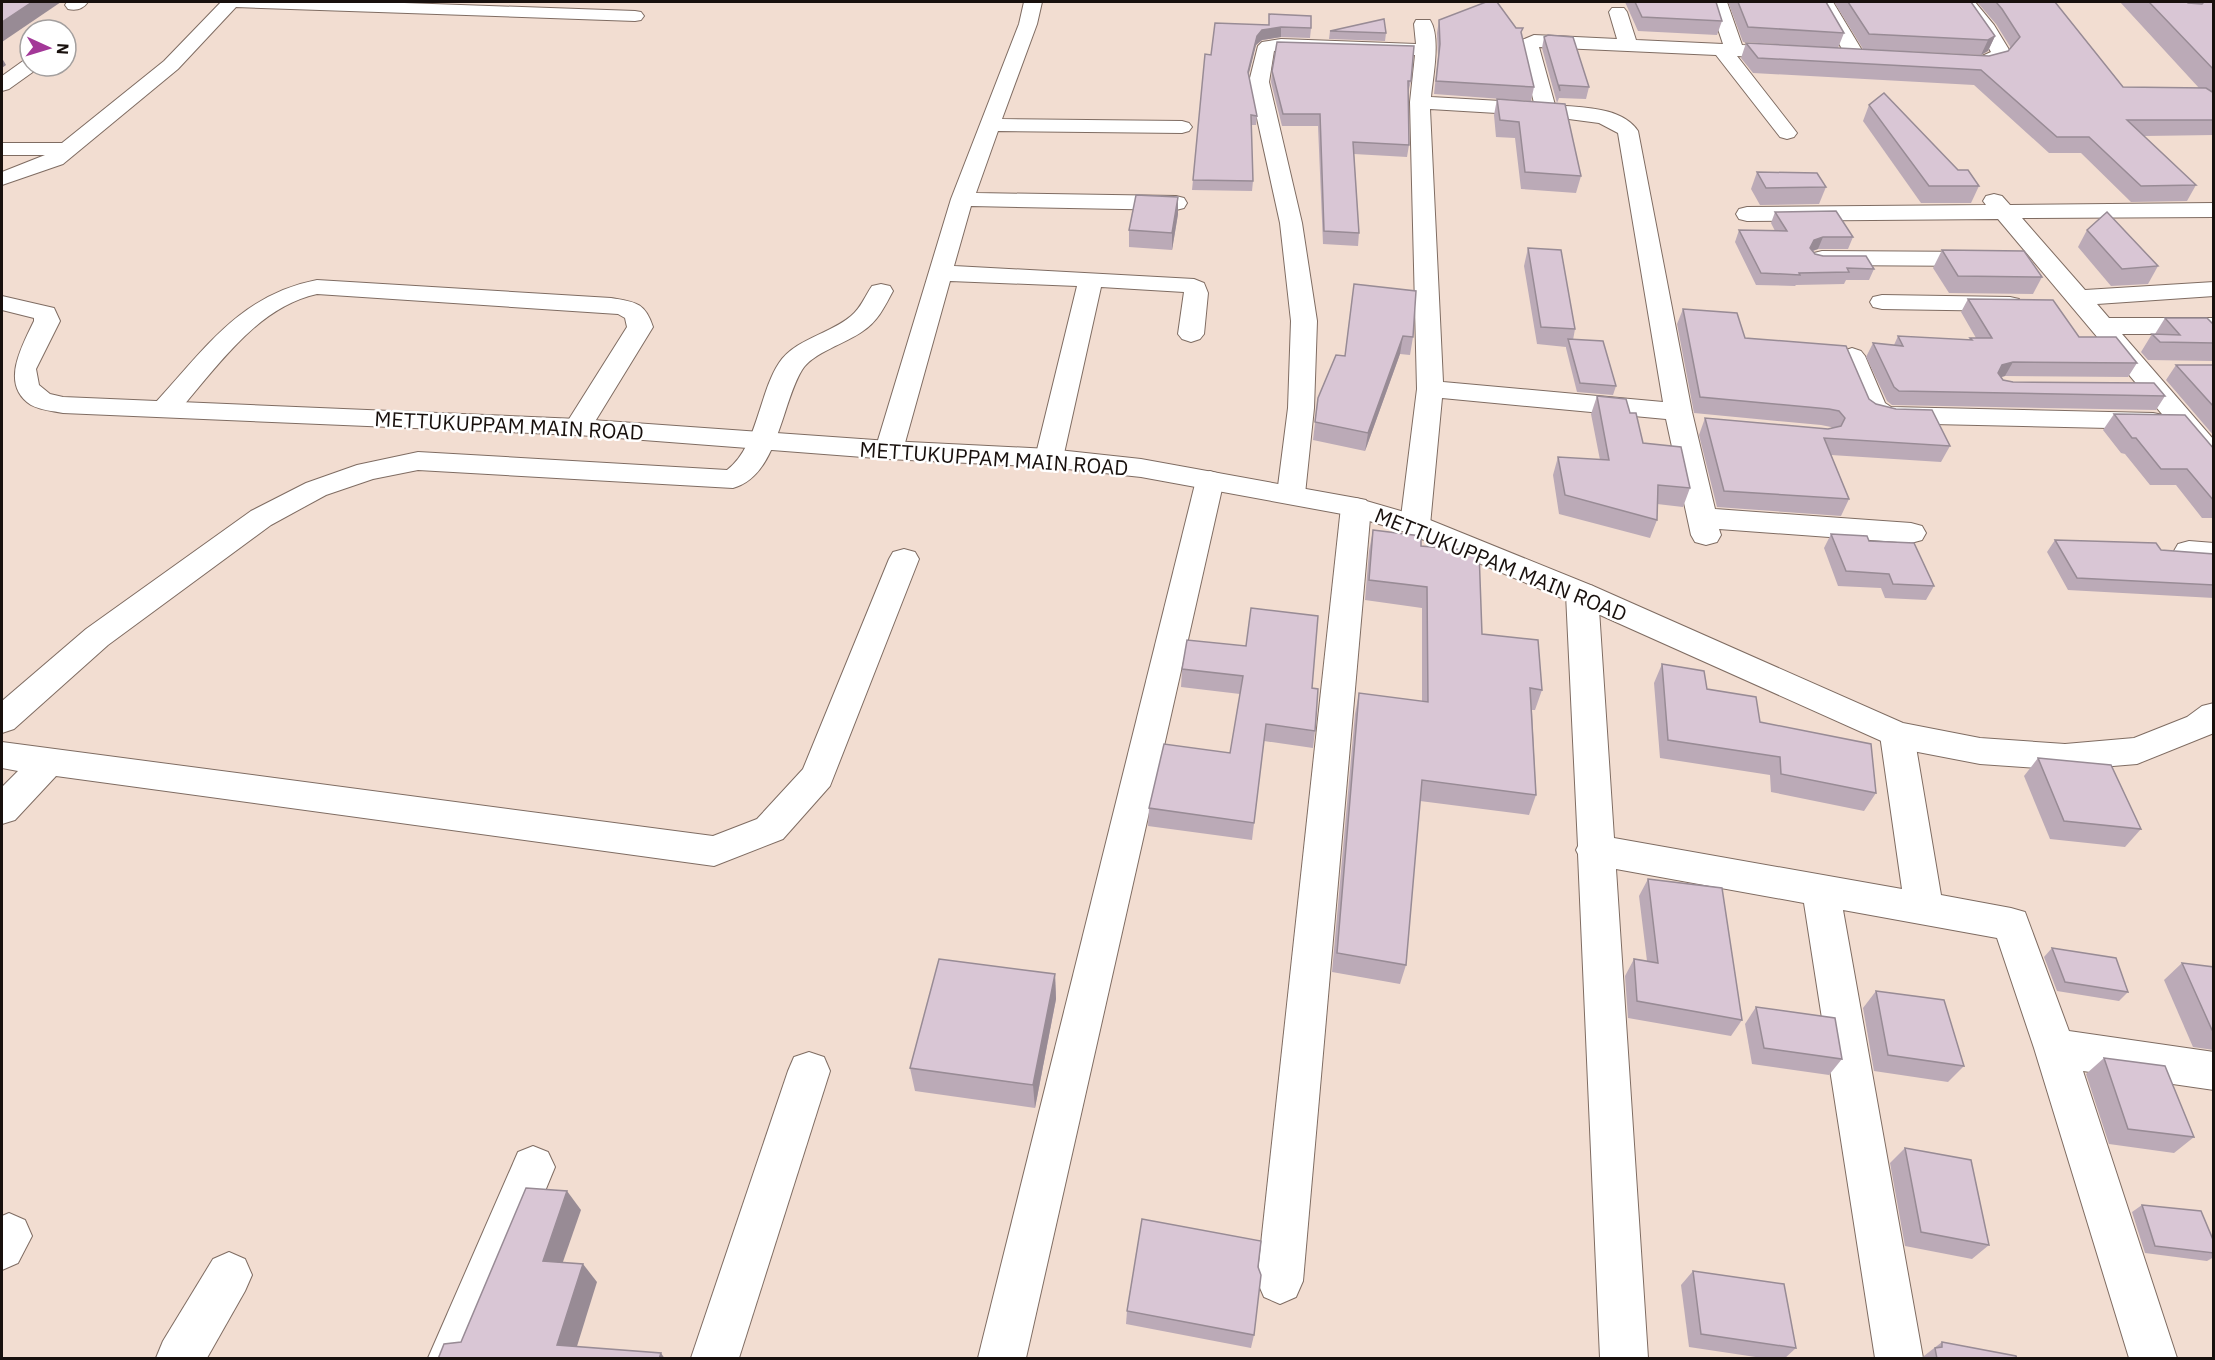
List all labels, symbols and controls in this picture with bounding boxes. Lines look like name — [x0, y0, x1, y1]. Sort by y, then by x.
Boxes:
north arrow — [18, 18, 78, 78]
text: N — [53, 43, 73, 56]
street label: METTUKUPPAM MAIN ROAD — [374, 404, 644, 446]
street label: METTUKUPPAM MAIN ROAD — [859, 435, 1129, 481]
street label: METTUKUPPAM MAIN ROAD — [1371, 501, 1631, 627]

